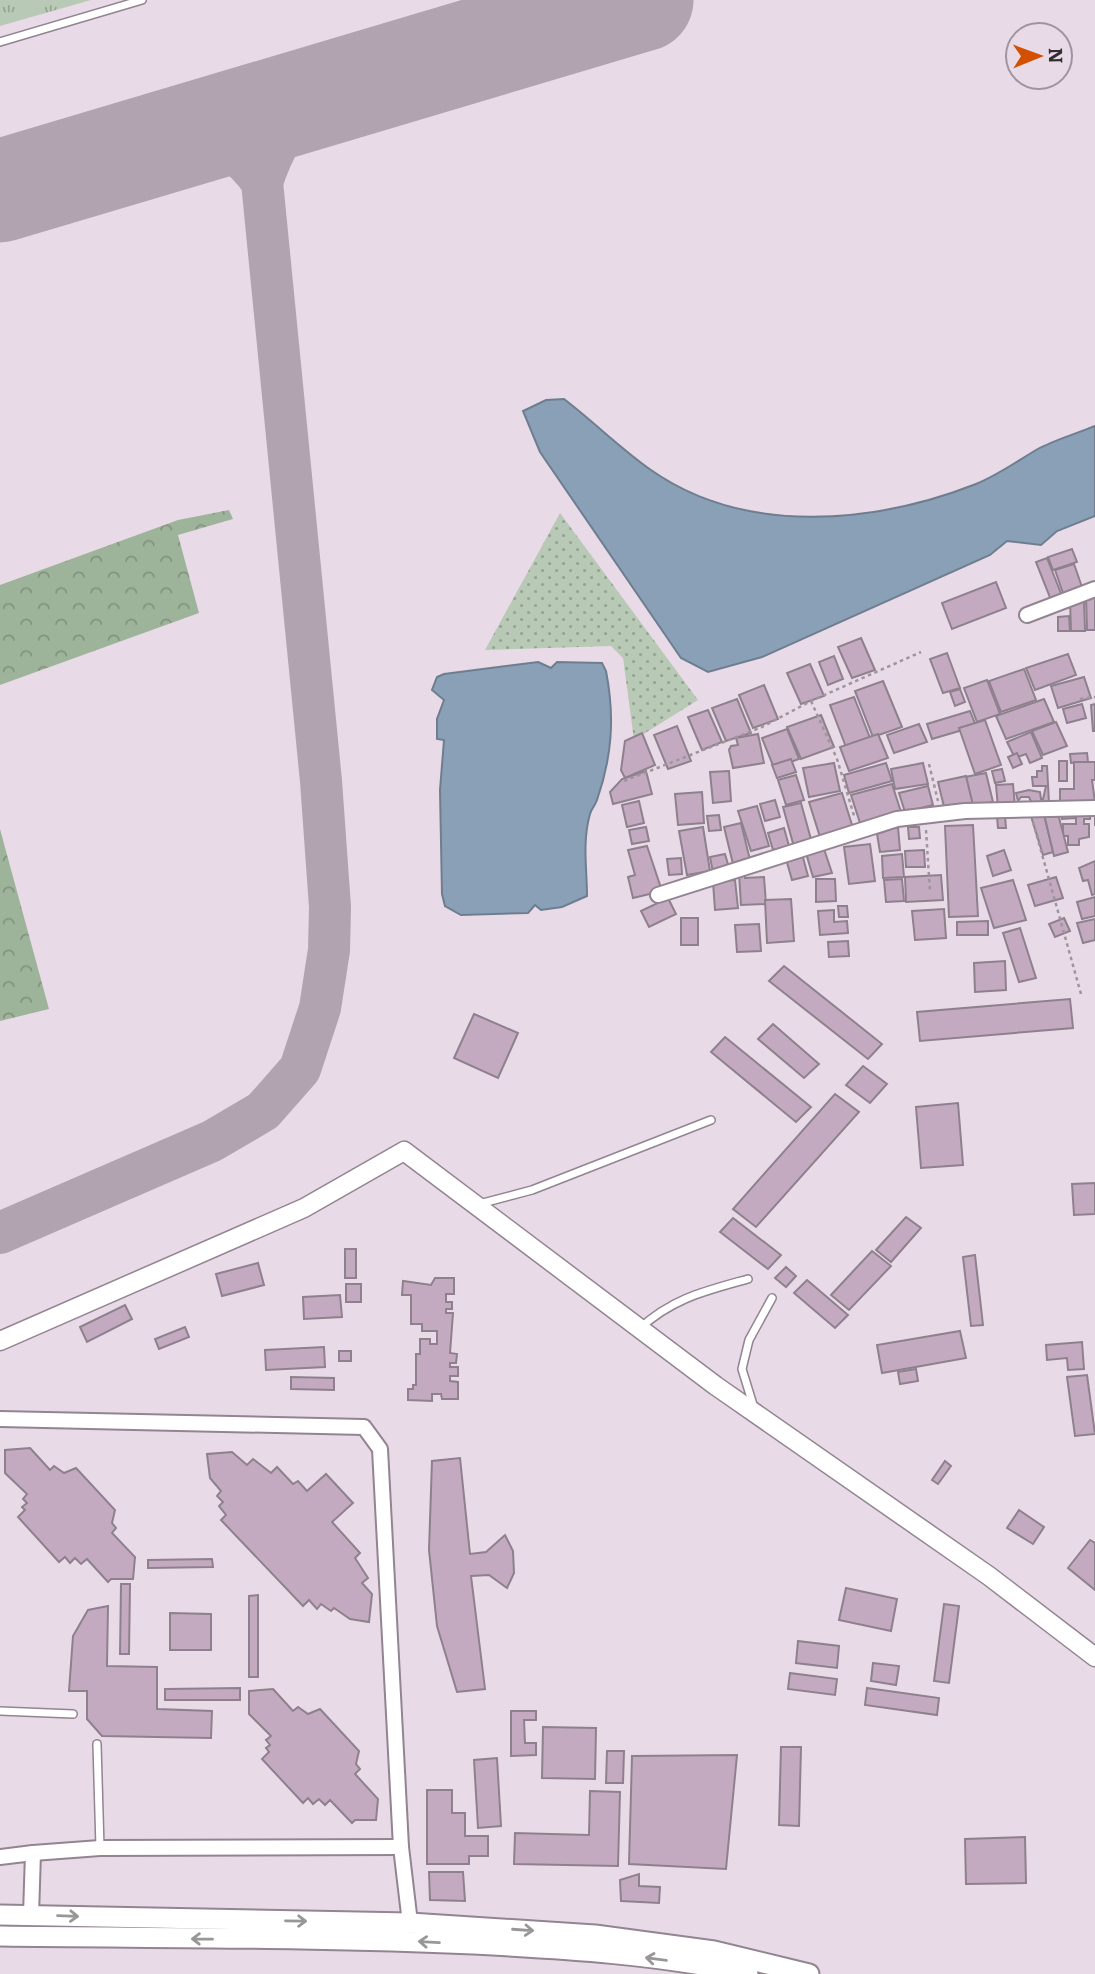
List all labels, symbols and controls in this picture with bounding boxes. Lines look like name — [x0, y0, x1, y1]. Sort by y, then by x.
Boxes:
north arrow — [1004, 21, 1074, 91]
text: N — [1043, 47, 1071, 64]
one-way arrow — [56, 1910, 79, 1923]
one-way arrow — [284, 1914, 307, 1928]
one-way arrow — [511, 1924, 534, 1937]
one-way arrow — [191, 1932, 214, 1946]
one-way arrow — [419, 1935, 441, 1948]
one-way arrow — [645, 1953, 668, 1966]

